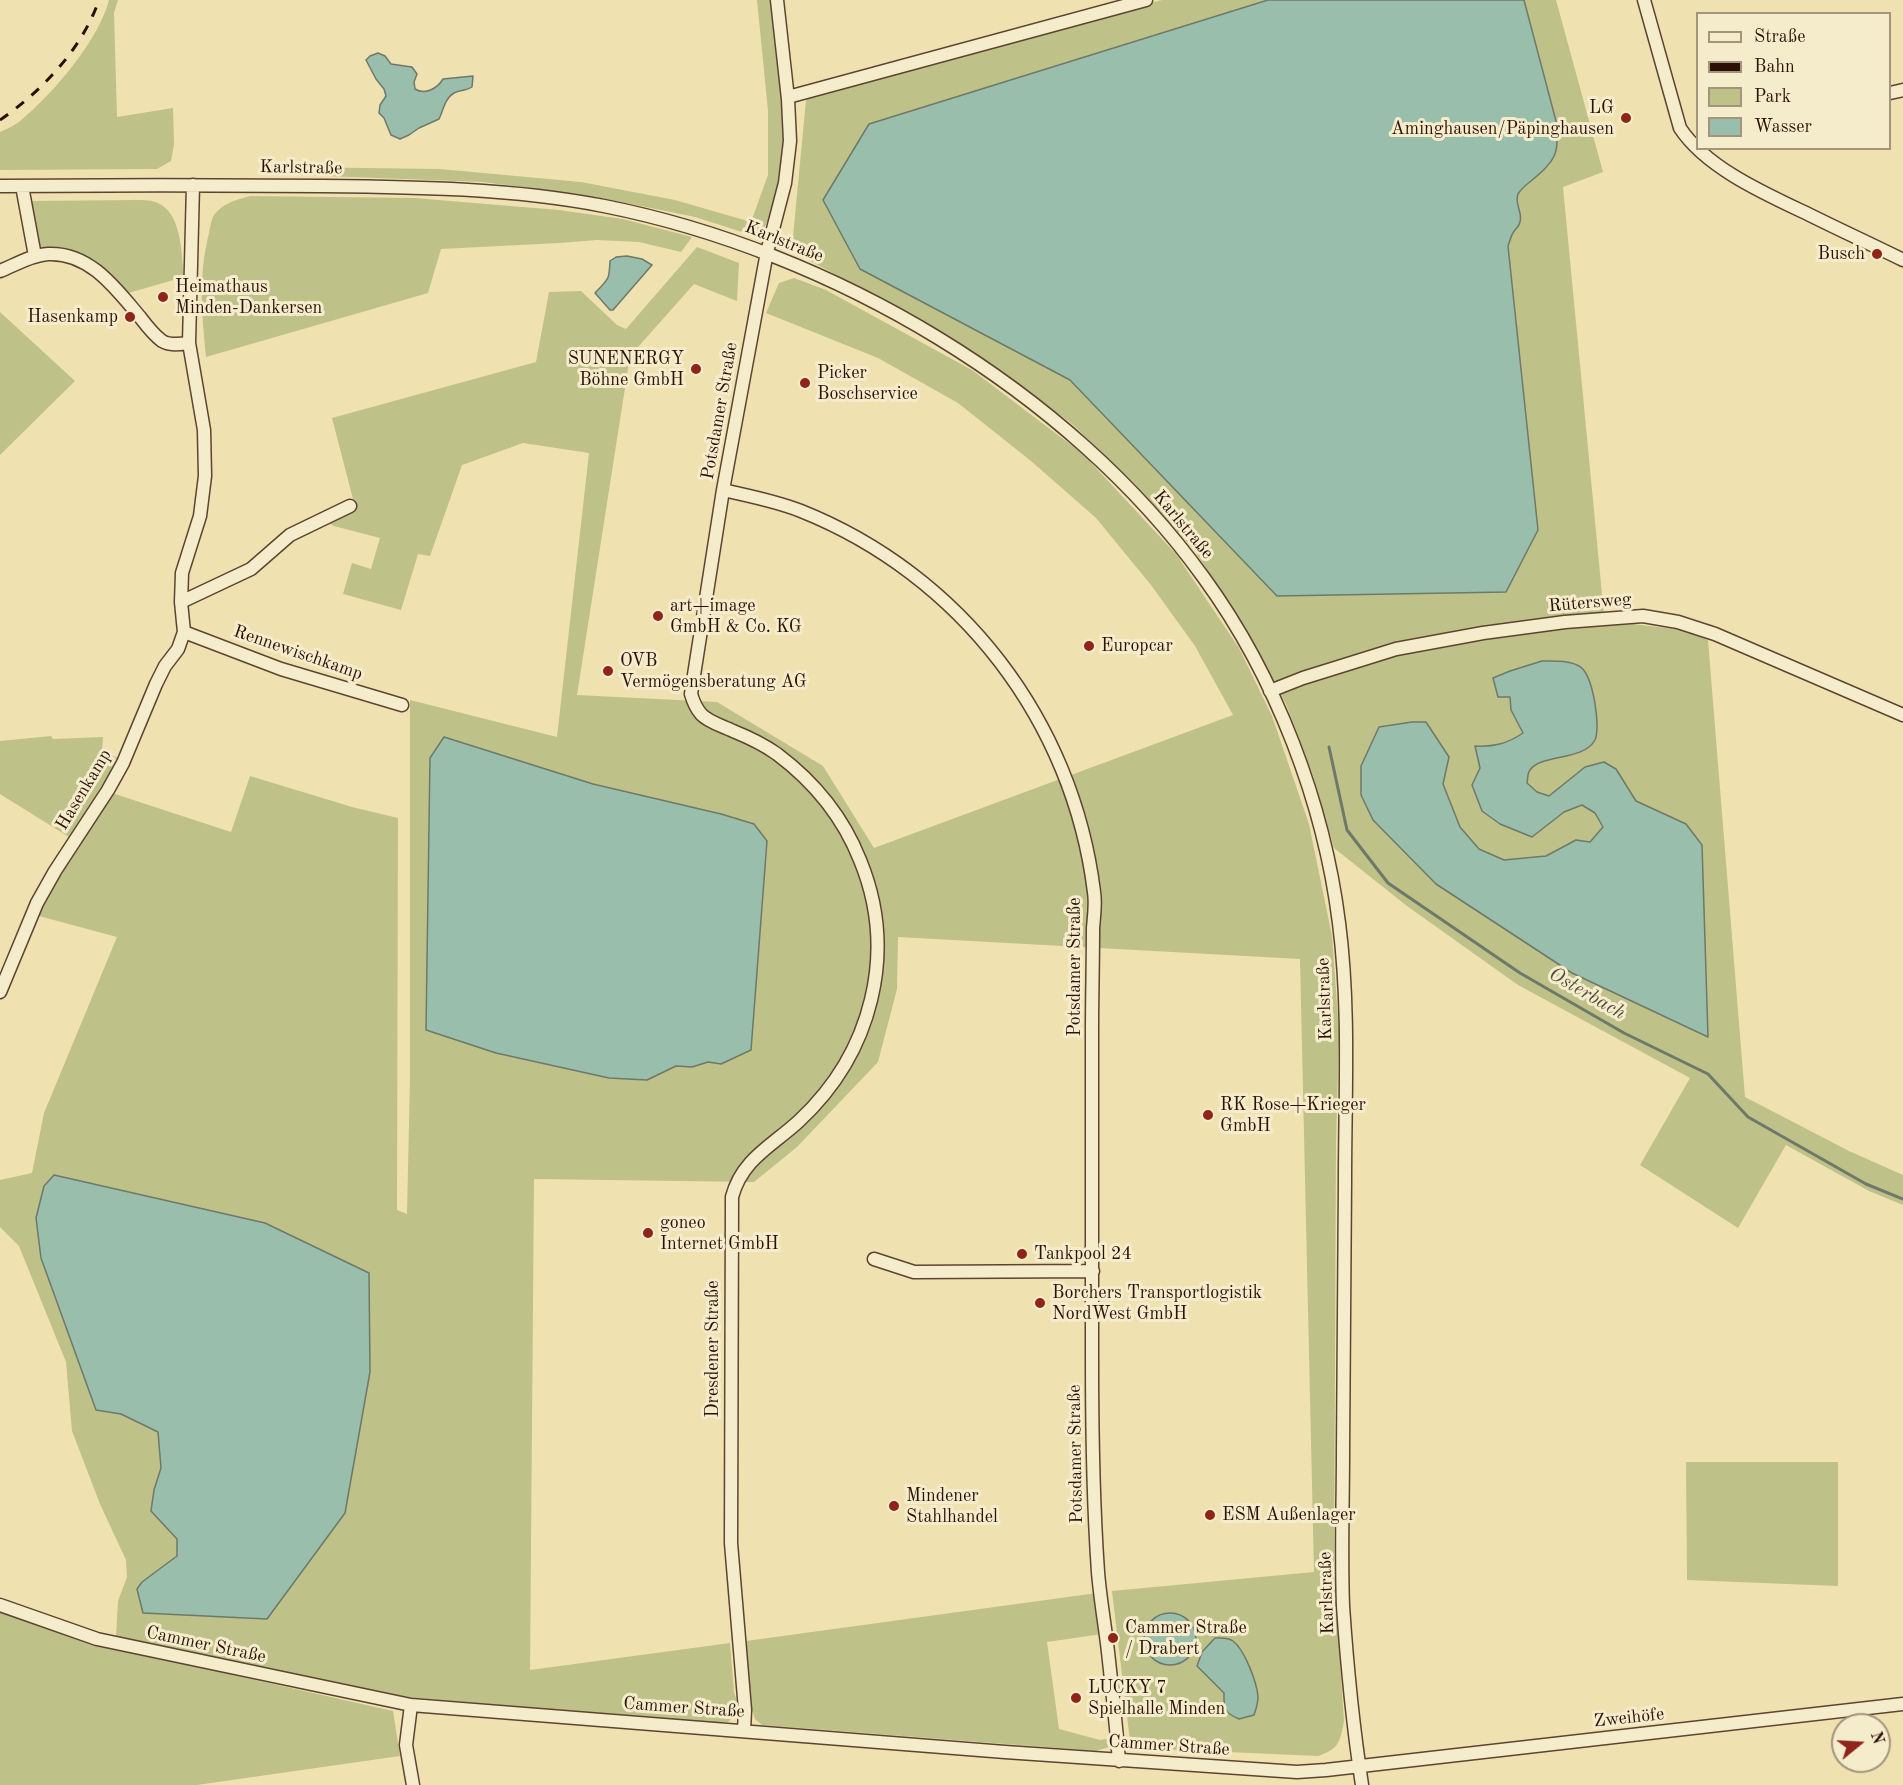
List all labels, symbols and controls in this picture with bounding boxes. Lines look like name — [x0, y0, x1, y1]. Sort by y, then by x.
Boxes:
legend — [1696, 12, 1891, 150]
text: Straße — [1754, 28, 1805, 46]
text: Bahn — [1754, 58, 1795, 76]
text: Park — [1754, 88, 1791, 106]
place label: LG Aminghausen/Päpinghausen — [1391, 97, 1614, 140]
marker: LG Aminghausen/Päpinghausen — [1619, 111, 1633, 125]
text: Wasser — [1754, 118, 1812, 136]
street label: Karlstraße — [259, 156, 343, 180]
street label: Karlstraße — [742, 216, 826, 268]
place label: Busch — [1818, 243, 1865, 265]
marker: Busch — [1870, 247, 1884, 261]
place label: Heimathaus Minden-Dankersen — [175, 276, 322, 318]
marker: Heimathaus Minden-Dankersen — [156, 290, 170, 304]
place label: Hasenkamp — [27, 306, 118, 328]
marker: Hasenkamp — [123, 310, 137, 324]
street label: Potsdamer Straße — [697, 341, 743, 481]
place label: SUNENERGY Böhne GmbH — [568, 348, 684, 391]
marker: SUNENERGY Böhne GmbH — [689, 362, 703, 376]
place label: Picker Boschservice — [817, 362, 918, 404]
marker: Picker Boschservice — [798, 376, 812, 390]
street label: Karlstraße — [1148, 486, 1218, 564]
street label: Rütersweg — [1548, 589, 1632, 617]
place label: art+image GmbH & Co. KG — [670, 595, 802, 638]
marker: art+image GmbH & Co. KG — [651, 609, 665, 623]
street label: Rennewischkamp — [231, 621, 365, 685]
place label: Europcar — [1101, 635, 1173, 657]
marker: Europcar — [1082, 639, 1096, 653]
place label: OVB Vermögensberatung AG — [620, 650, 807, 692]
marker: OVB Vermögensberatung AG — [601, 664, 615, 678]
street label: Hasenkamp — [51, 746, 117, 834]
street label: Potsdamer Straße — [1064, 897, 1086, 1037]
street label: Karlstraße — [1313, 957, 1337, 1041]
water label: Osterbach — [1544, 962, 1630, 1026]
place label: RK Rose+Krieger GmbH — [1220, 1094, 1366, 1136]
marker: RK Rose+Krieger GmbH — [1201, 1108, 1215, 1122]
place label: goneo Internet GmbH — [660, 1212, 779, 1254]
marker: goneo Internet GmbH — [641, 1226, 655, 1240]
place label: Tankpool 24 — [1034, 1243, 1132, 1265]
marker: Tankpool 24 — [1015, 1247, 1029, 1261]
street label: Dresdener Straße — [702, 1280, 724, 1418]
place label: Borchers Transportlogistik NordWest GmbH — [1052, 1282, 1262, 1324]
marker: Borchers Transportlogistik NordWest GmbH — [1033, 1296, 1047, 1310]
street label: Potsdamer Straße — [1064, 1384, 1088, 1524]
place label: Mindener Stahlhandel — [906, 1485, 998, 1528]
marker: Mindener Stahlhandel — [887, 1499, 901, 1513]
place label: ESM Außenlager — [1222, 1504, 1356, 1526]
marker: ESM Außenlager — [1203, 1508, 1217, 1522]
street label: Karlstraße — [1315, 1551, 1339, 1635]
place label: Cammer Straße / Drabert — [1125, 1617, 1247, 1660]
street label: Cammer Straße — [144, 1622, 268, 1668]
marker: Cammer Straße / Drabert — [1106, 1631, 1120, 1645]
place label: LUCKY 7 Spielhalle Minden — [1088, 1677, 1225, 1720]
marker: LUCKY 7 Spielhalle Minden — [1069, 1691, 1083, 1705]
street label: Cammer Straße — [623, 1693, 745, 1723]
street label: Zweihöfe — [1593, 1704, 1665, 1732]
north arrow — [1831, 1713, 1891, 1773]
text: N — [1867, 1730, 1886, 1746]
street label: Cammer Straße — [1108, 1731, 1230, 1761]

